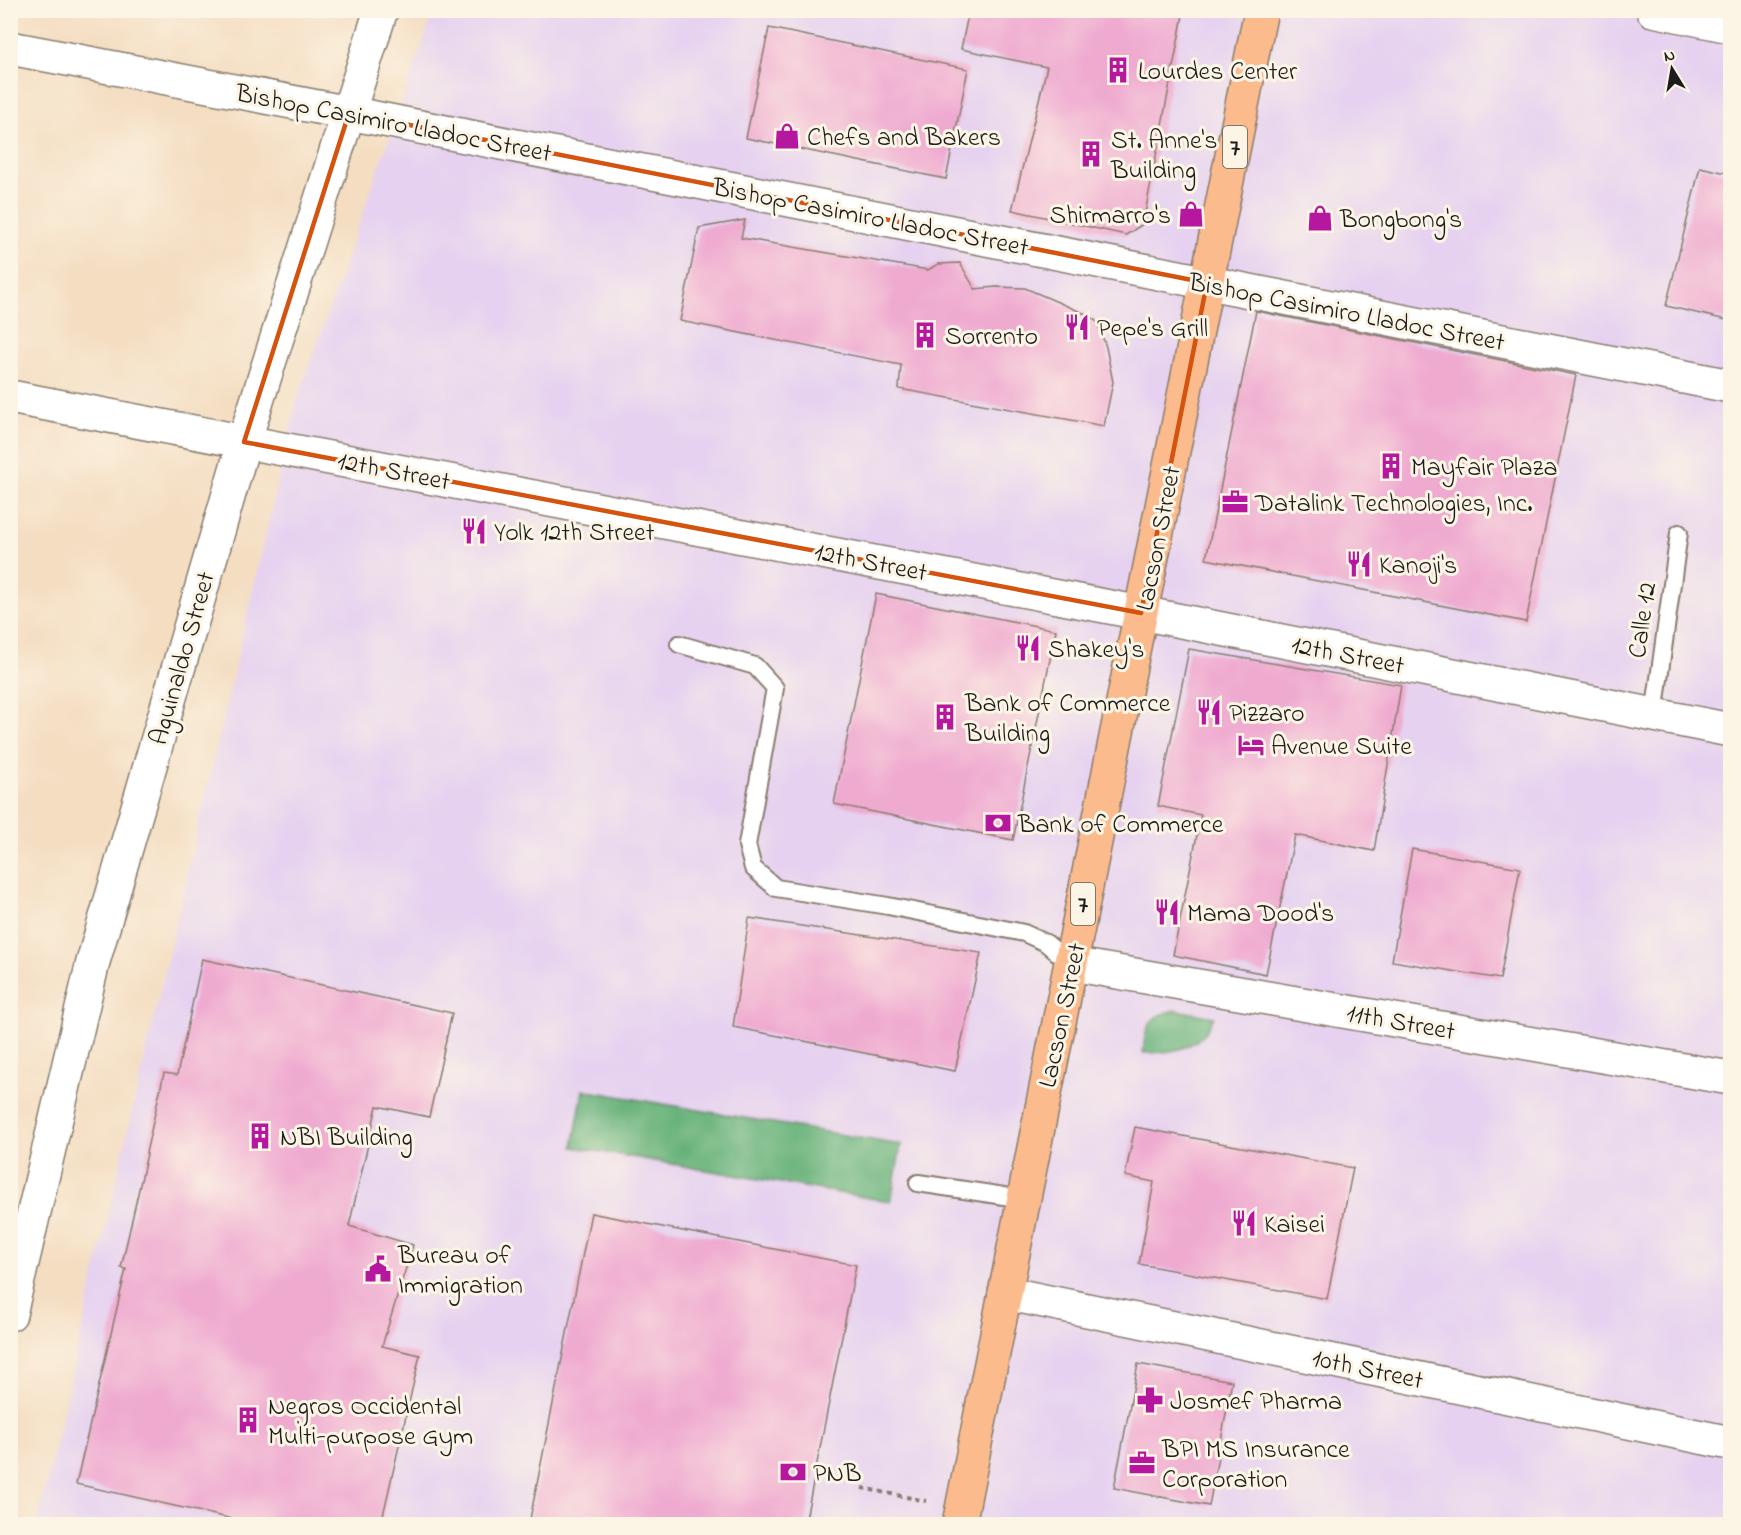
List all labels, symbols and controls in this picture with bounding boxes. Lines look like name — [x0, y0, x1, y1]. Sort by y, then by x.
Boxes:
north arrow — [1642, 39, 1702, 99]
text: N — [1662, 43, 1677, 69]
place label: Lourdes Center — [1138, 54, 1298, 92]
building icon: Lourdes Center — [1103, 55, 1133, 85]
street label: Bishop Casimiro Lladoc Street — [231, 75, 555, 174]
place label: Chefs and Bakers — [807, 120, 1001, 158]
shop icon: Chefs and Bakers — [772, 121, 802, 151]
place label: St. Anne's Building — [1110, 123, 1217, 191]
road number: 7 — [1223, 126, 1247, 168]
building icon: St. Anne's Building — [1076, 139, 1106, 169]
street label: Bishop Casimiro Lladoc Street — [708, 169, 1032, 268]
place label: Shirmarro's — [1049, 198, 1171, 236]
shop icon: Shirmarro's — [1176, 199, 1206, 229]
place label: Bongbong's — [1339, 202, 1462, 240]
shop icon: Bongbong's — [1305, 203, 1335, 233]
street label: Bishop Casimiro Lladoc Street — [1184, 264, 1508, 363]
place label: Pepe's Grill — [1097, 311, 1208, 349]
restaurant icon: Pepe's Grill — [1062, 312, 1092, 342]
place label: Sorrento — [945, 319, 1038, 357]
building icon: Sorrento — [910, 320, 940, 350]
street label: 12th Street — [334, 443, 453, 503]
place label: Mayfair Plaza — [1411, 450, 1557, 488]
building icon: Mayfair Plaza — [1376, 451, 1406, 481]
street label: Lacson Street — [1127, 463, 1193, 614]
place label: Datalink Technologies, Inc. — [1254, 486, 1533, 524]
office icon: Datalink Technologies, Inc. — [1220, 487, 1250, 517]
place label: Yolk 12th Street — [494, 515, 655, 553]
restaurant icon: Yolk 12th Street — [459, 516, 489, 546]
street label: 12th Street — [811, 534, 930, 594]
place label: Kanoji's — [1379, 548, 1457, 586]
restaurant icon: Kanoji's — [1344, 549, 1374, 579]
street label: Aguinaldo Street — [141, 568, 227, 750]
street label: Calle 12 — [1620, 580, 1668, 661]
street label: 12th Street — [1288, 627, 1407, 687]
place label: Shakey's — [1048, 632, 1145, 670]
restaurant icon: Shakey's — [1013, 633, 1043, 663]
place label: Bank of Commerce Building — [964, 686, 1171, 754]
place label: Pizzaro — [1229, 696, 1305, 734]
restaurant icon: Pizzaro — [1194, 697, 1224, 727]
building icon: Bank of Commerce Building — [930, 702, 960, 732]
place label: Avenue Suite — [1271, 729, 1412, 767]
hotel icon: Avenue Suite — [1236, 730, 1266, 760]
place label: Bank of Commerce — [1017, 807, 1224, 845]
bank icon: Bank of Commerce — [983, 808, 1013, 838]
road number: 7 — [1071, 883, 1095, 925]
place label: Mama Dood's — [1187, 896, 1334, 934]
restaurant icon: Mama Dood's — [1152, 897, 1182, 927]
street label: Lacson Street — [1030, 940, 1098, 1091]
street label: 11th Street — [1343, 996, 1458, 1052]
place label: NBI Building — [280, 1120, 413, 1158]
building icon: NBI Building — [245, 1121, 275, 1151]
place label: Kaisei — [1264, 1207, 1325, 1245]
restaurant icon: Kaisei — [1229, 1208, 1259, 1238]
place label: Bureau of Immigration — [397, 1238, 523, 1306]
public building icon: Bureau of Immigration — [363, 1254, 393, 1284]
street label: 10th Street — [1308, 1341, 1427, 1401]
place label: Josmef Pharma — [1170, 1384, 1342, 1422]
pharmacy icon: Josmef Pharma — [1135, 1385, 1165, 1415]
place label: Negros Occidental Multi-purpose Gym — [268, 1389, 473, 1457]
building icon: Negros Occidental Multi-purpose Gym — [233, 1405, 263, 1435]
place label: BPI MS Insurance Corporation — [1161, 1432, 1350, 1500]
office icon: BPI MS Insurance Corporation — [1127, 1448, 1157, 1478]
place label: PNB — [813, 1456, 862, 1494]
bank icon: PNB — [778, 1457, 808, 1487]

